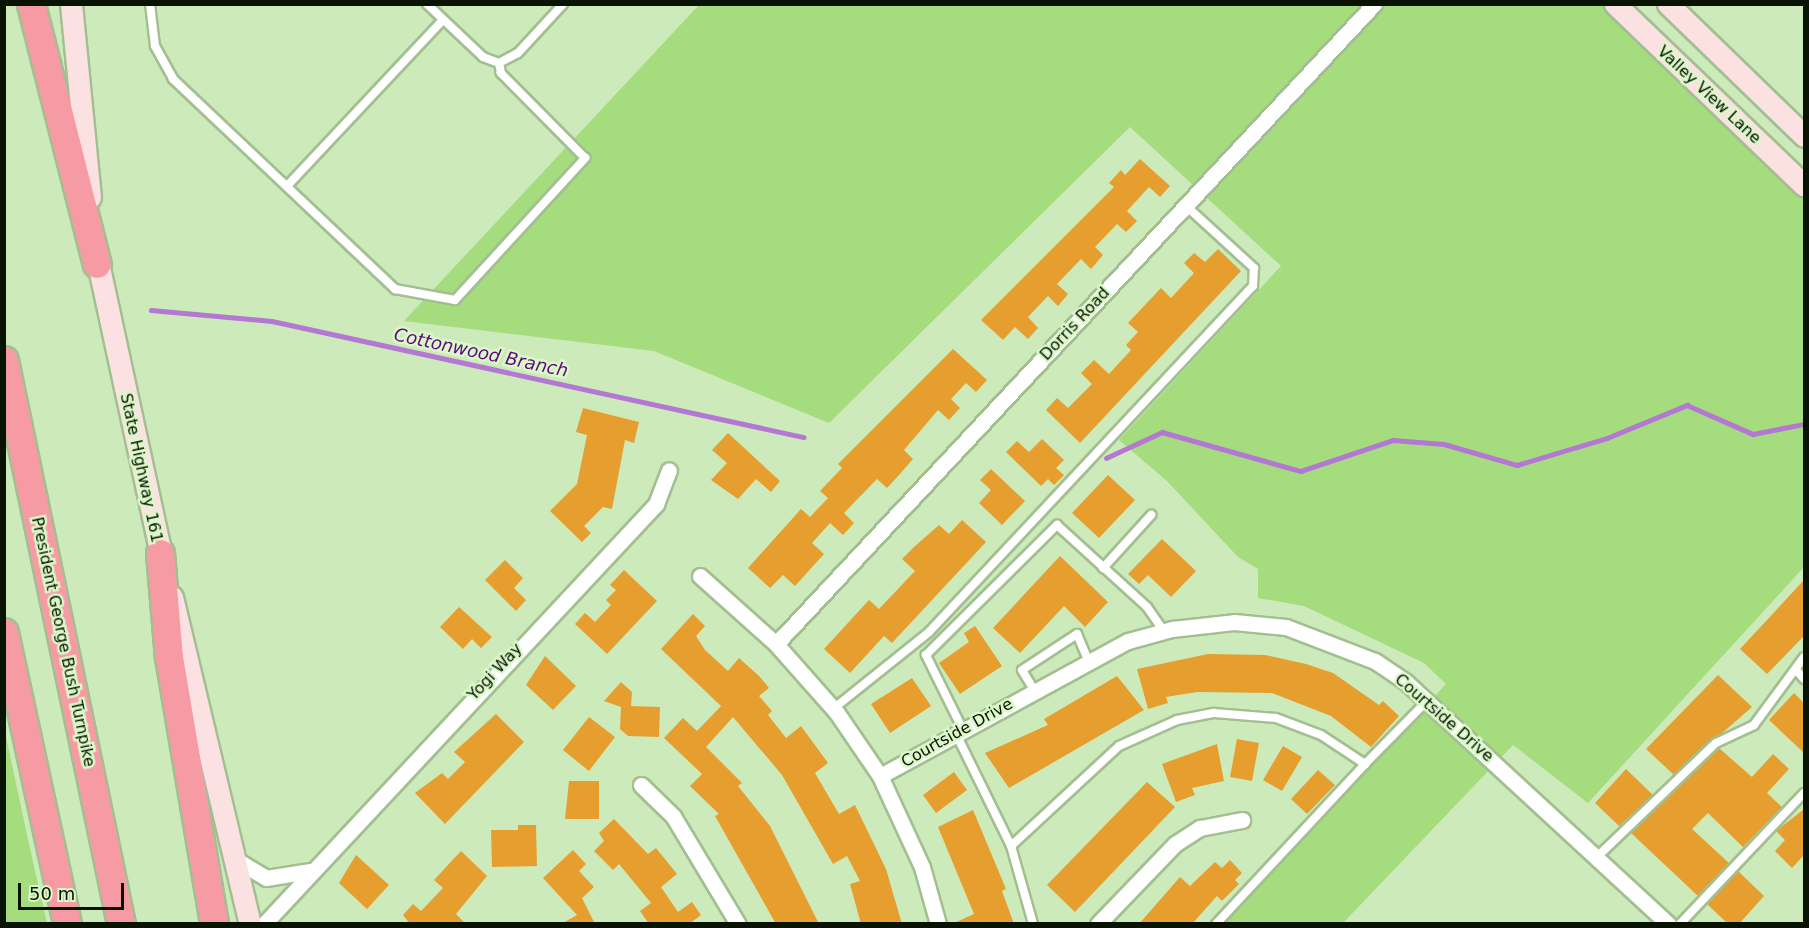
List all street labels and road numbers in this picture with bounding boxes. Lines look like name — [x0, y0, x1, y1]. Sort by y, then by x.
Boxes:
street label: Valley View Lane — [1653, 42, 1765, 148]
street label: Dorris Road — [1036, 283, 1114, 365]
street label: State Highway 161 — [116, 392, 166, 544]
street label: President George Bush Turnpike — [27, 515, 99, 769]
street label: Yogi Way — [464, 639, 526, 705]
street label: Courtside Drive — [1391, 670, 1497, 766]
street label: Courtside Drive — [898, 694, 1016, 772]

